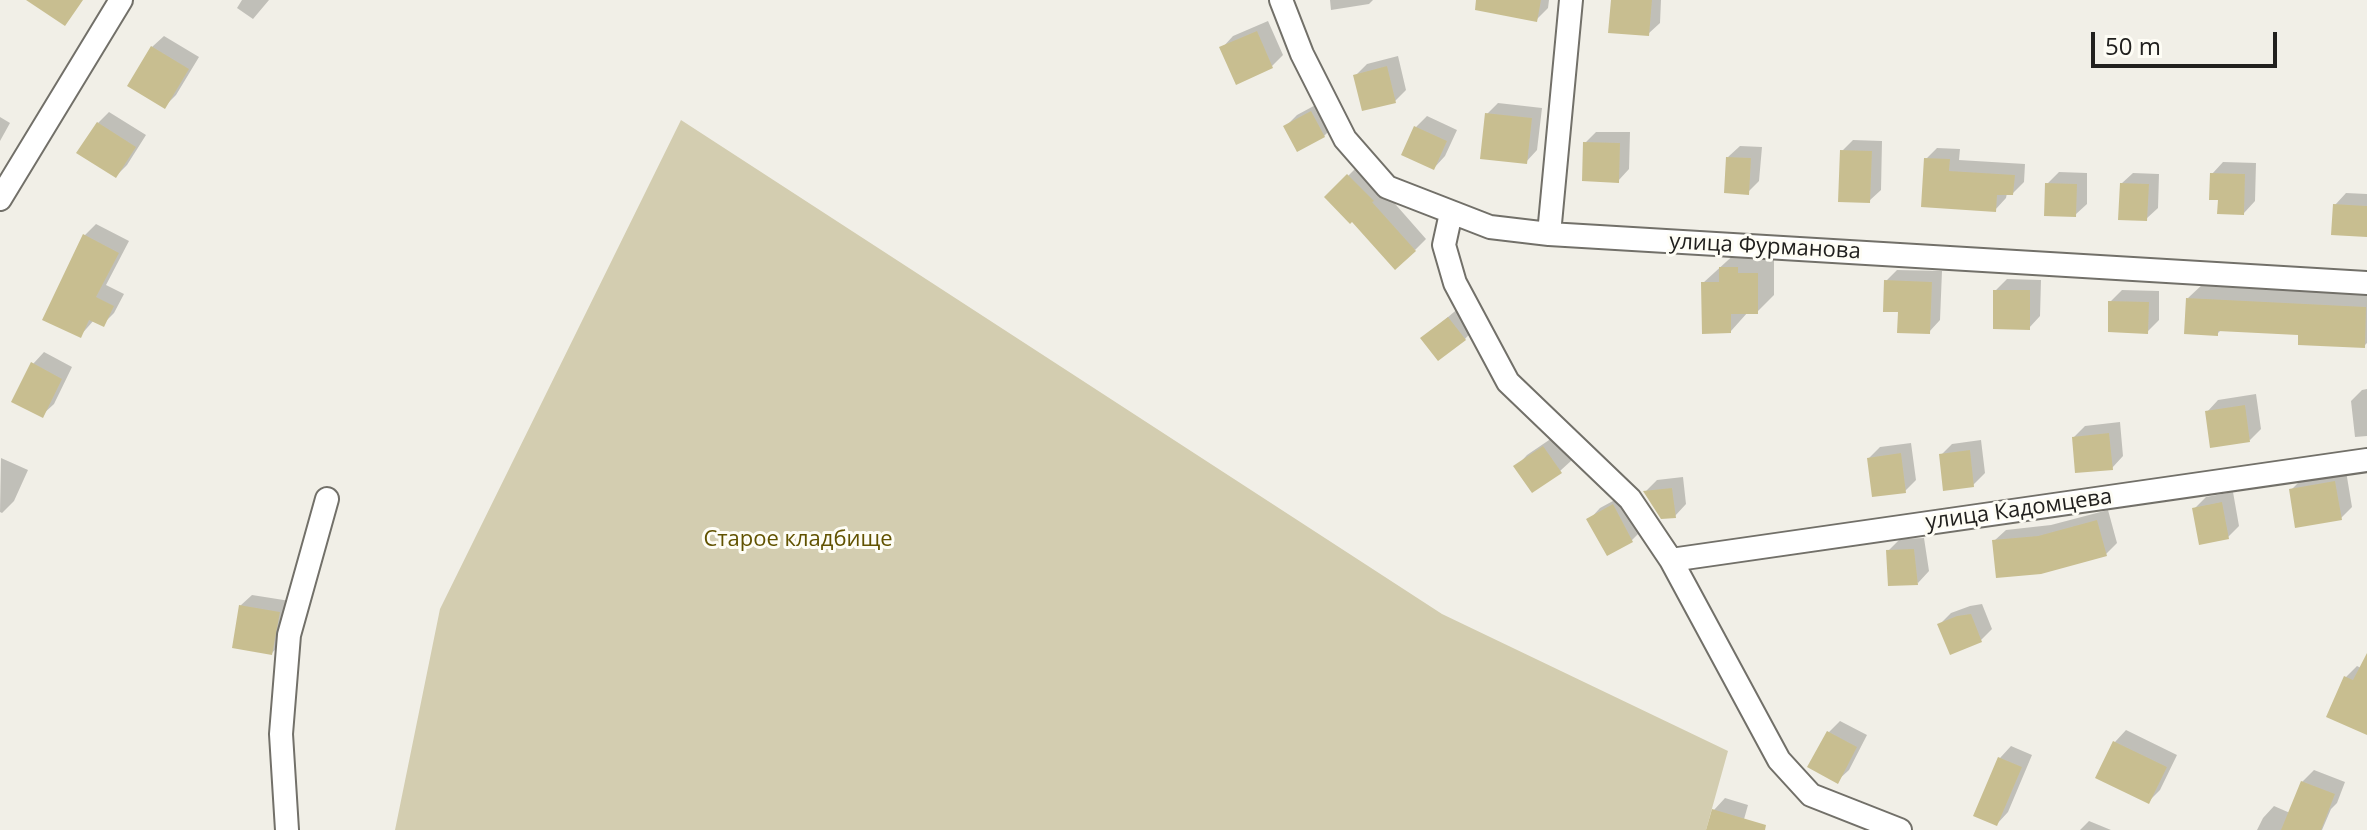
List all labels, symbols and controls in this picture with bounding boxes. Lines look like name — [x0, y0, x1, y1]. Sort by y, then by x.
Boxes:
scale bar — [2095, 16, 2281, 66]
text: 50 m — [2105, 29, 2161, 62]
street label: улица Фурманова — [1669, 229, 1861, 265]
street label: улица Кадомцева — [1924, 484, 2114, 536]
park label: Старое кладбище — [703, 527, 893, 553]

